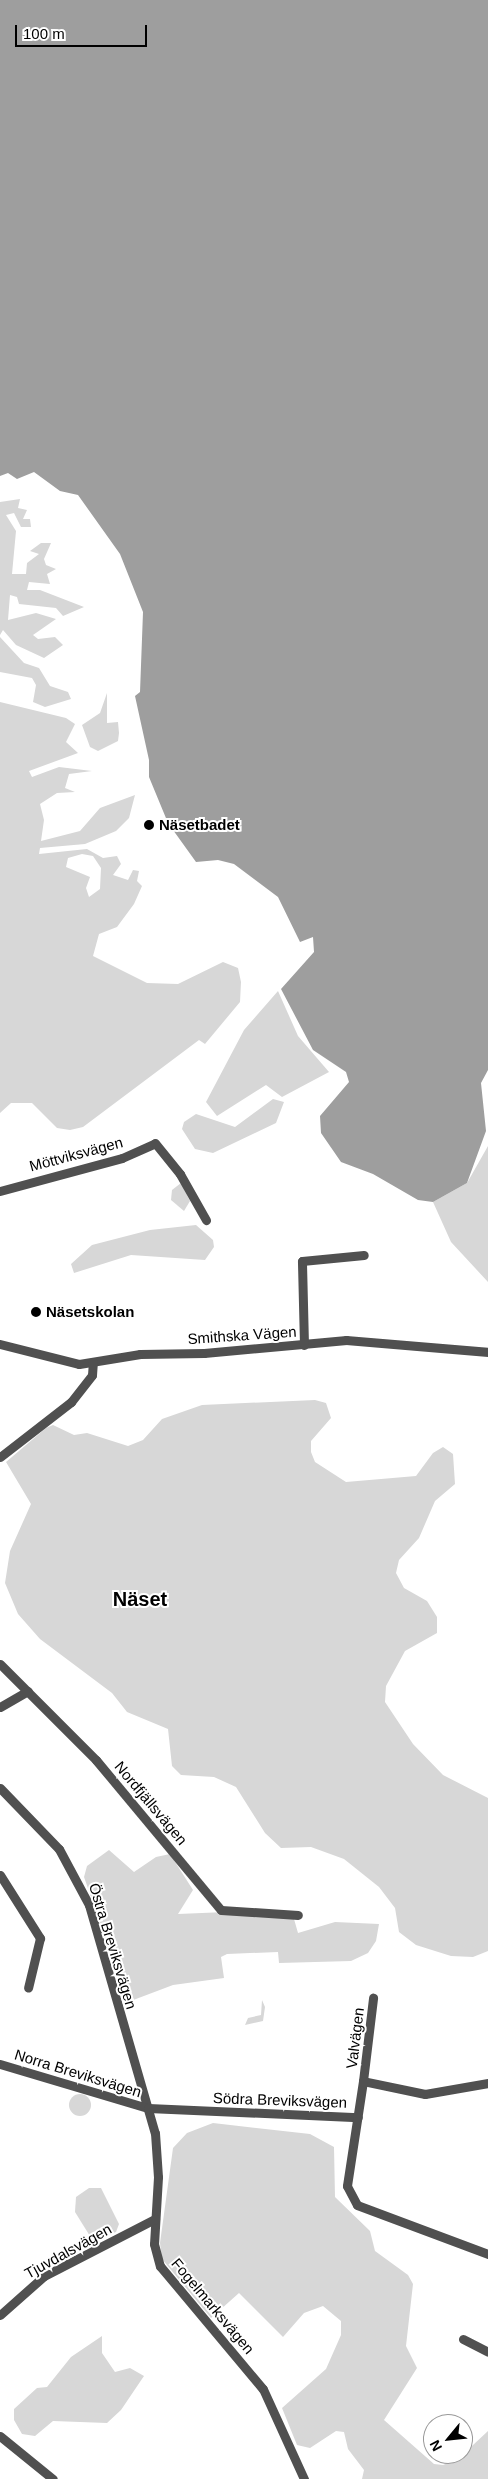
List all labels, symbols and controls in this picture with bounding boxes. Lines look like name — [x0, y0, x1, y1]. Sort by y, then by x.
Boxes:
scale bar — [18, 15, 150, 47]
text: 100 m — [23, 25, 65, 42]
place label: Näsetbadet — [159, 816, 240, 834]
marker: Näsetbadet — [143, 819, 155, 831]
street label: Möttviksvägen — [27, 1133, 125, 1175]
place label: Näsetskolan — [46, 1303, 134, 1321]
marker: Näsetskolan — [30, 1306, 42, 1318]
street label: Smithska Vägen — [187, 1322, 297, 1348]
district label: Näset — [113, 1587, 167, 1611]
street label: Nordfjällsvägen — [111, 1758, 191, 1848]
street label: Östra Breviksvägen — [85, 1881, 141, 2011]
street label: Valvägen — [342, 2006, 368, 2070]
street label: Norra Breviksvägen — [12, 2045, 144, 2101]
street label: Södra Breviksvägen — [213, 2089, 347, 2111]
street label: Tjuvdalsvägen — [21, 2220, 115, 2282]
street label: Fogelmarksvägen — [168, 2255, 258, 2357]
north arrow — [423, 2414, 473, 2464]
text: N — [426, 2437, 445, 2454]

